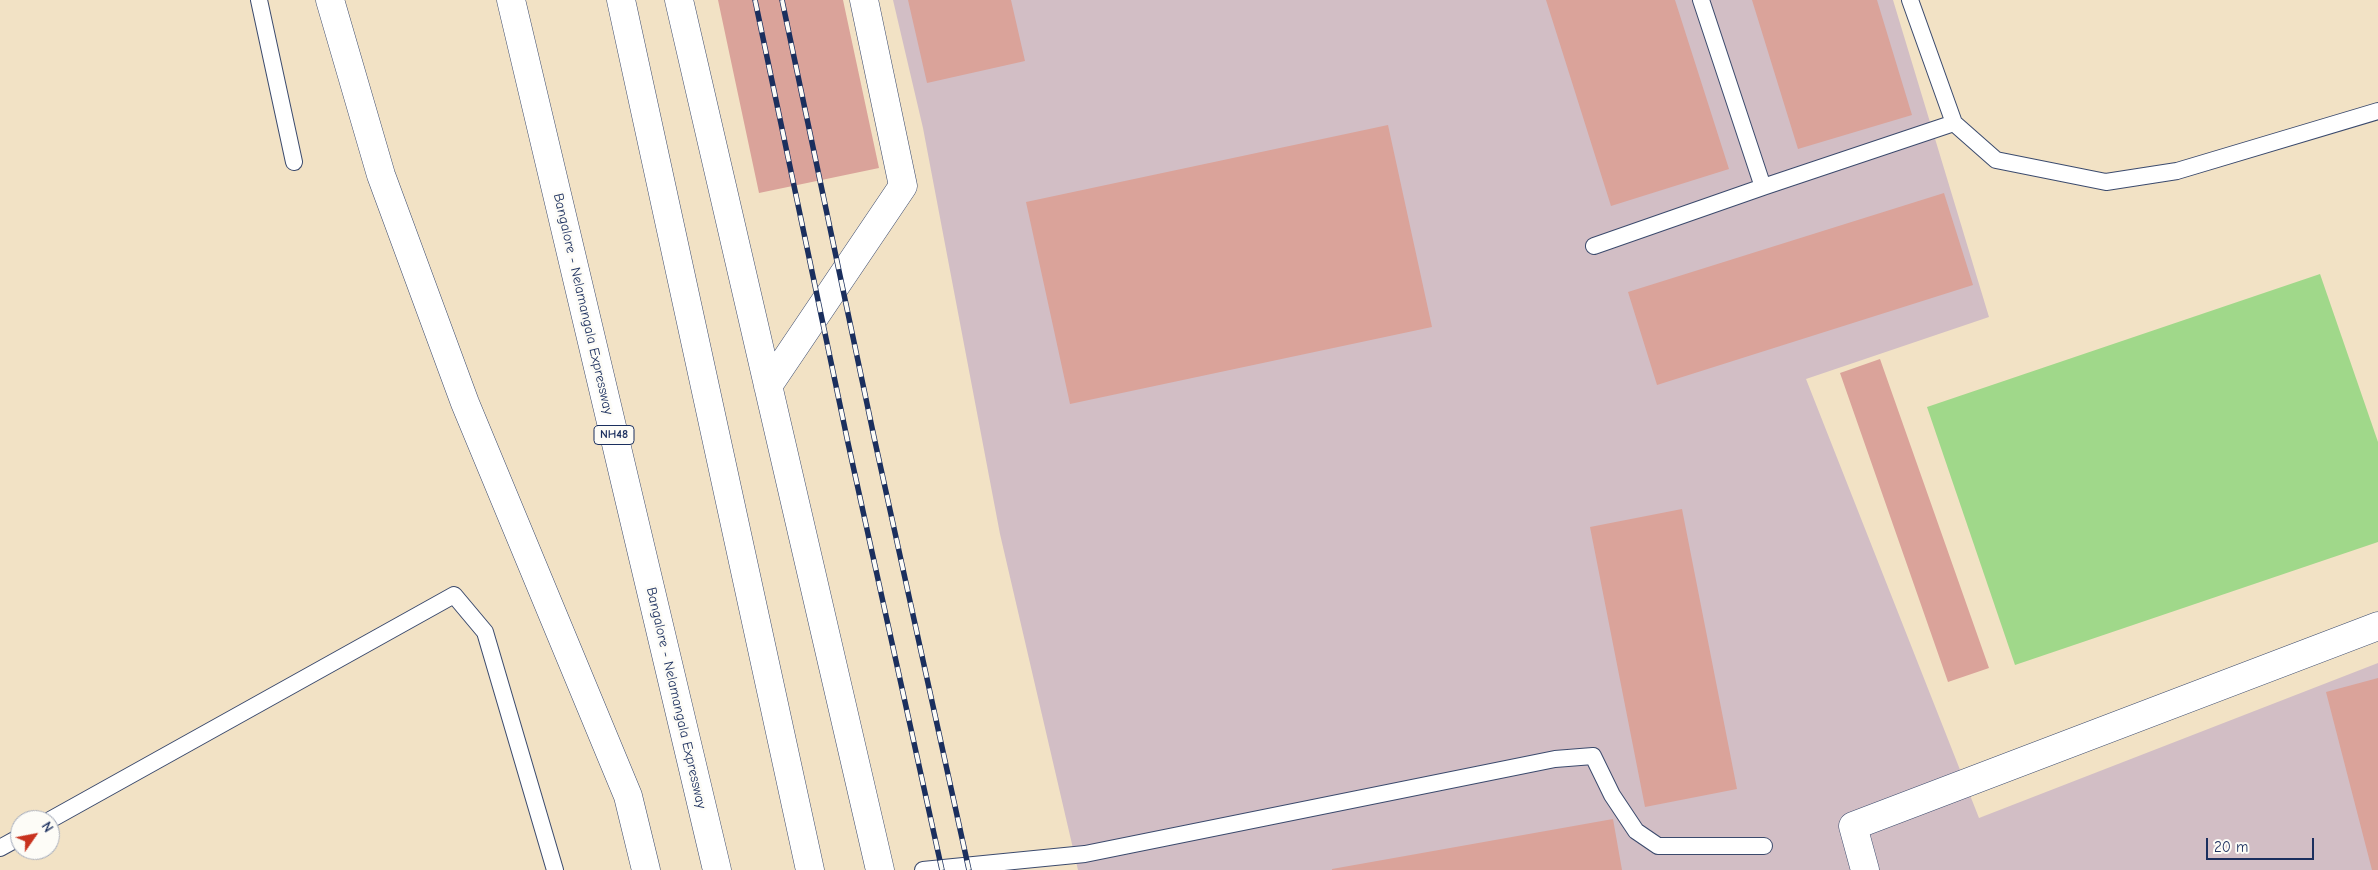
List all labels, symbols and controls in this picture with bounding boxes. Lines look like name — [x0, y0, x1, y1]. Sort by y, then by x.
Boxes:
street label: Bangalore - Nelamangala Expressway — [549, 192, 617, 416]
road number: NH48 — [594, 426, 634, 444]
street label: Bangalore - Nelamangala Expressway — [642, 586, 710, 810]
north arrow — [10, 810, 60, 860]
text: N — [38, 819, 57, 836]
scale bar — [2208, 828, 2316, 860]
text: 20 m — [2214, 838, 2248, 856]

